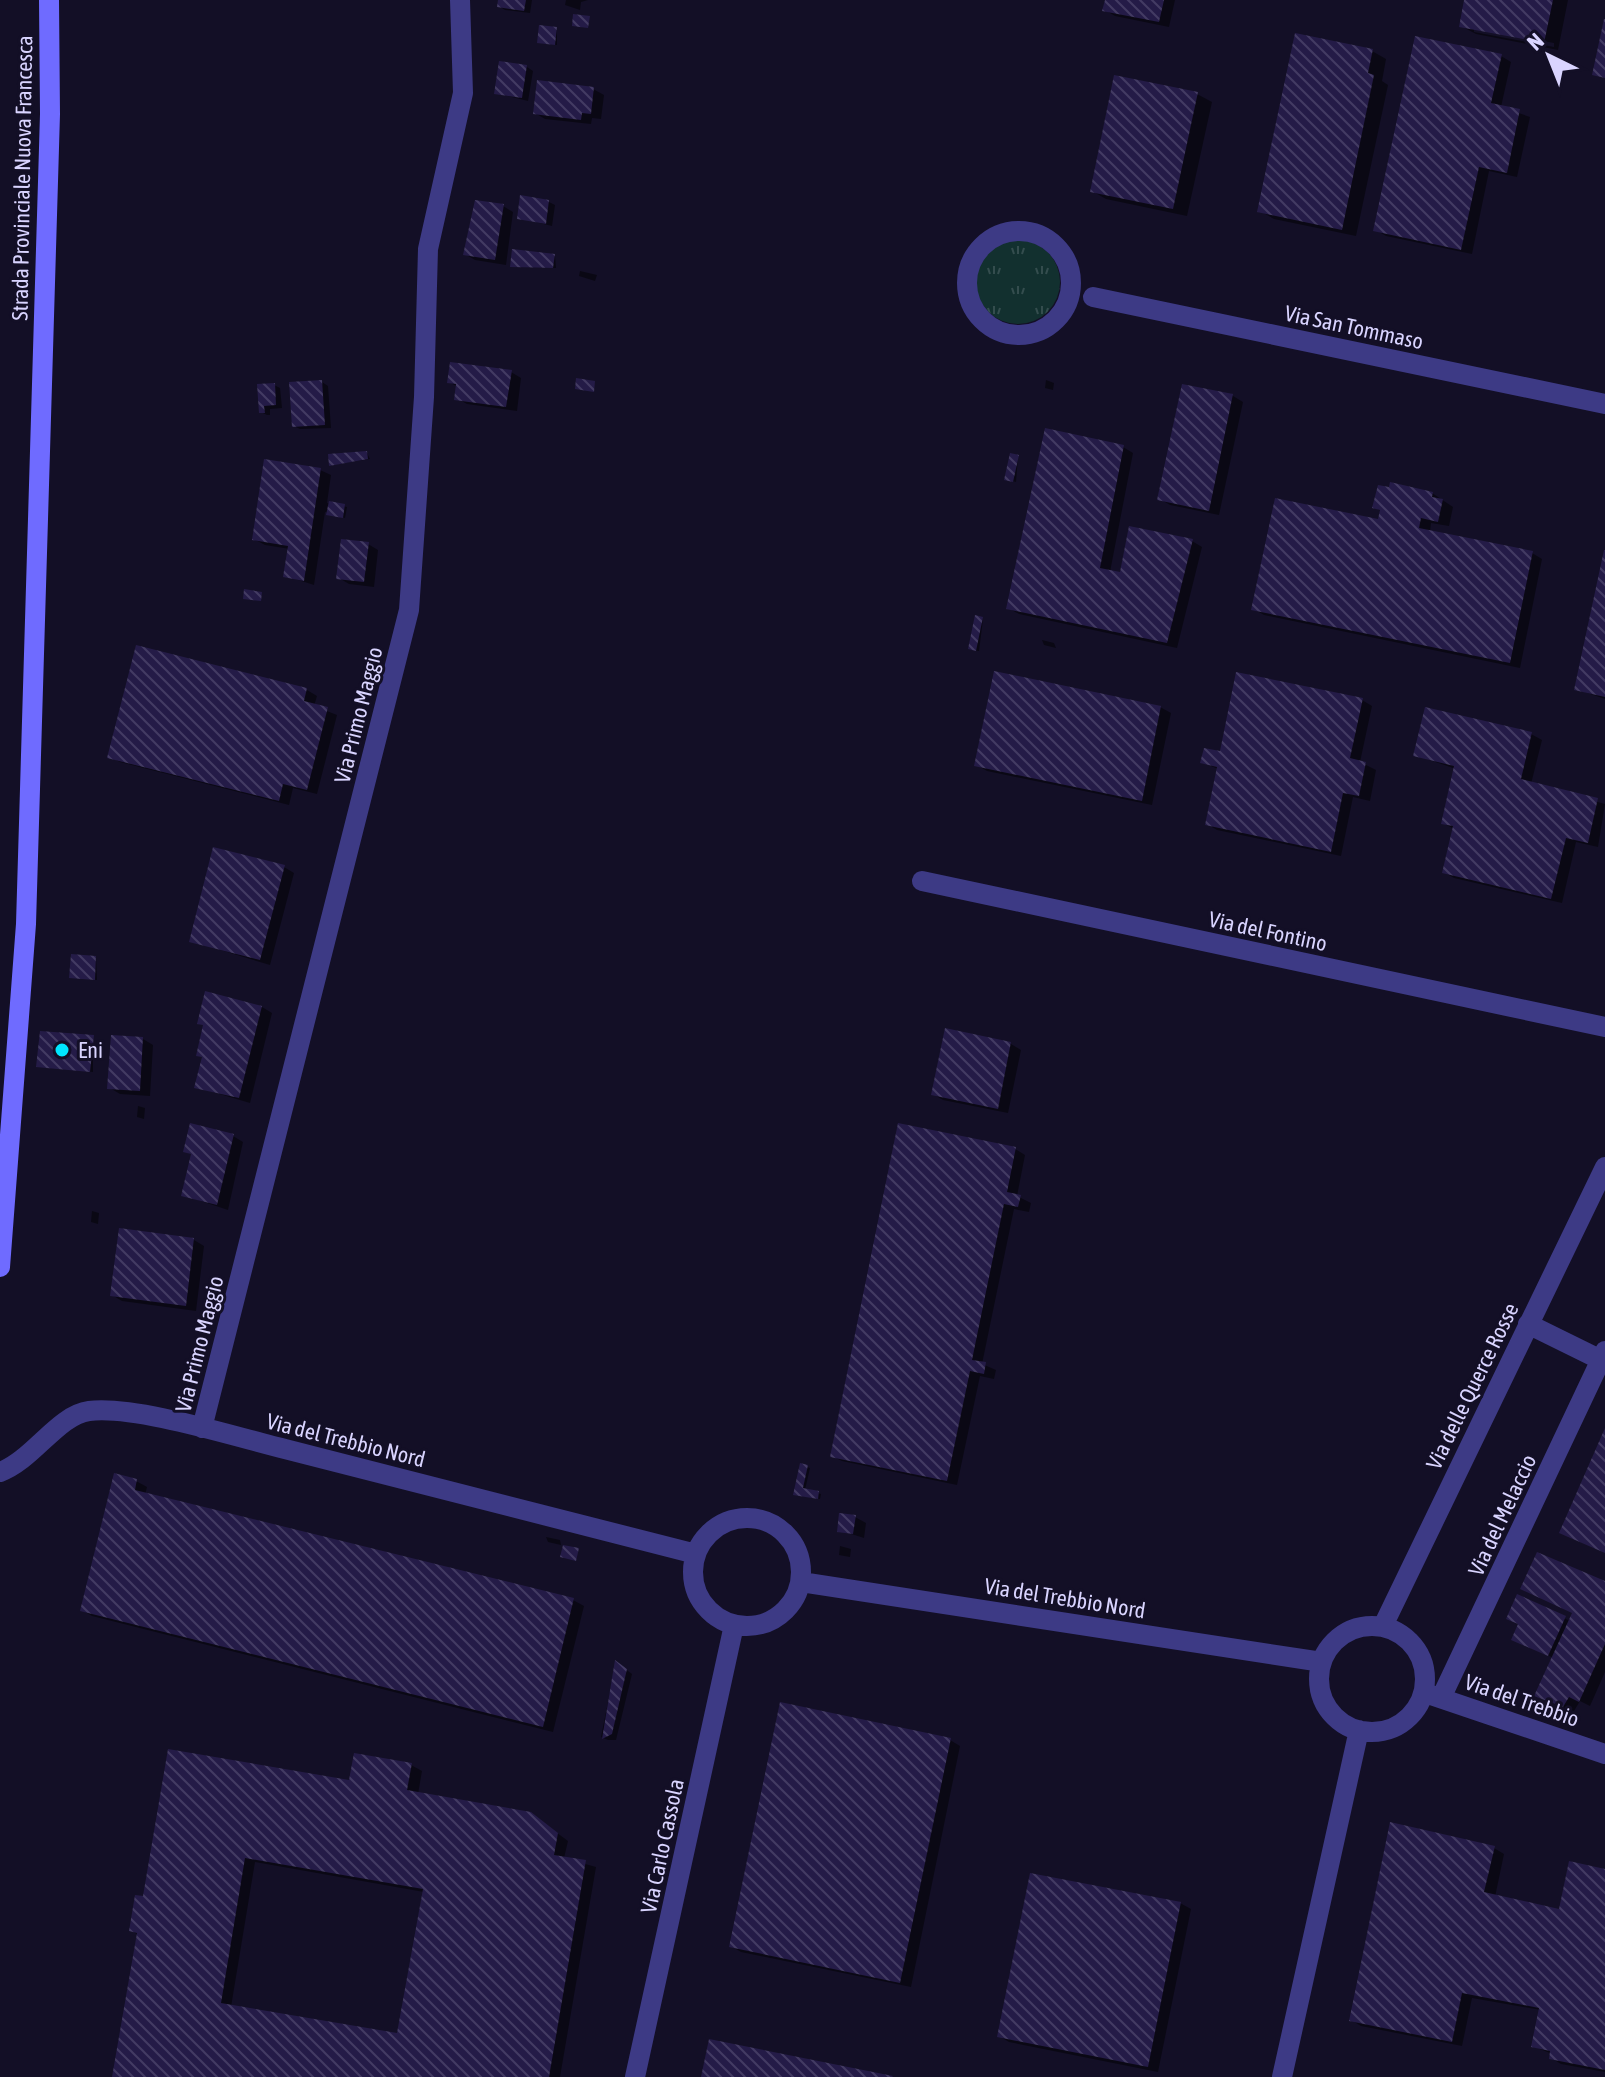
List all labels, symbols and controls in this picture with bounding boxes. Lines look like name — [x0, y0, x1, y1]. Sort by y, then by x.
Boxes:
north arrow — [1509, 16, 1589, 96]
text: N — [1522, 27, 1549, 55]
street label: Strada Provinciale Nuova Francesca — [7, 35, 37, 321]
street label: Via San Tommaso — [1282, 300, 1426, 354]
street label: Via Primo Maggio — [329, 644, 387, 786]
street label: Via del Fontino — [1207, 906, 1329, 956]
place label: Eni — [78, 1037, 103, 1063]
marker: Eni — [53, 1041, 71, 1059]
street label: Via Primo Maggio — [170, 1273, 228, 1415]
street label: Via delle Querce Rosse — [1420, 1299, 1524, 1473]
street label: Via del Trebbio Nord — [264, 1408, 428, 1472]
street label: Via del Melaccio — [1463, 1450, 1541, 1580]
street label: Via del Trebbio Nord — [983, 1572, 1147, 1624]
street label: Via del Trebbio — [1461, 1668, 1583, 1732]
street label: Via Carlo Cassola — [635, 1776, 689, 1916]

